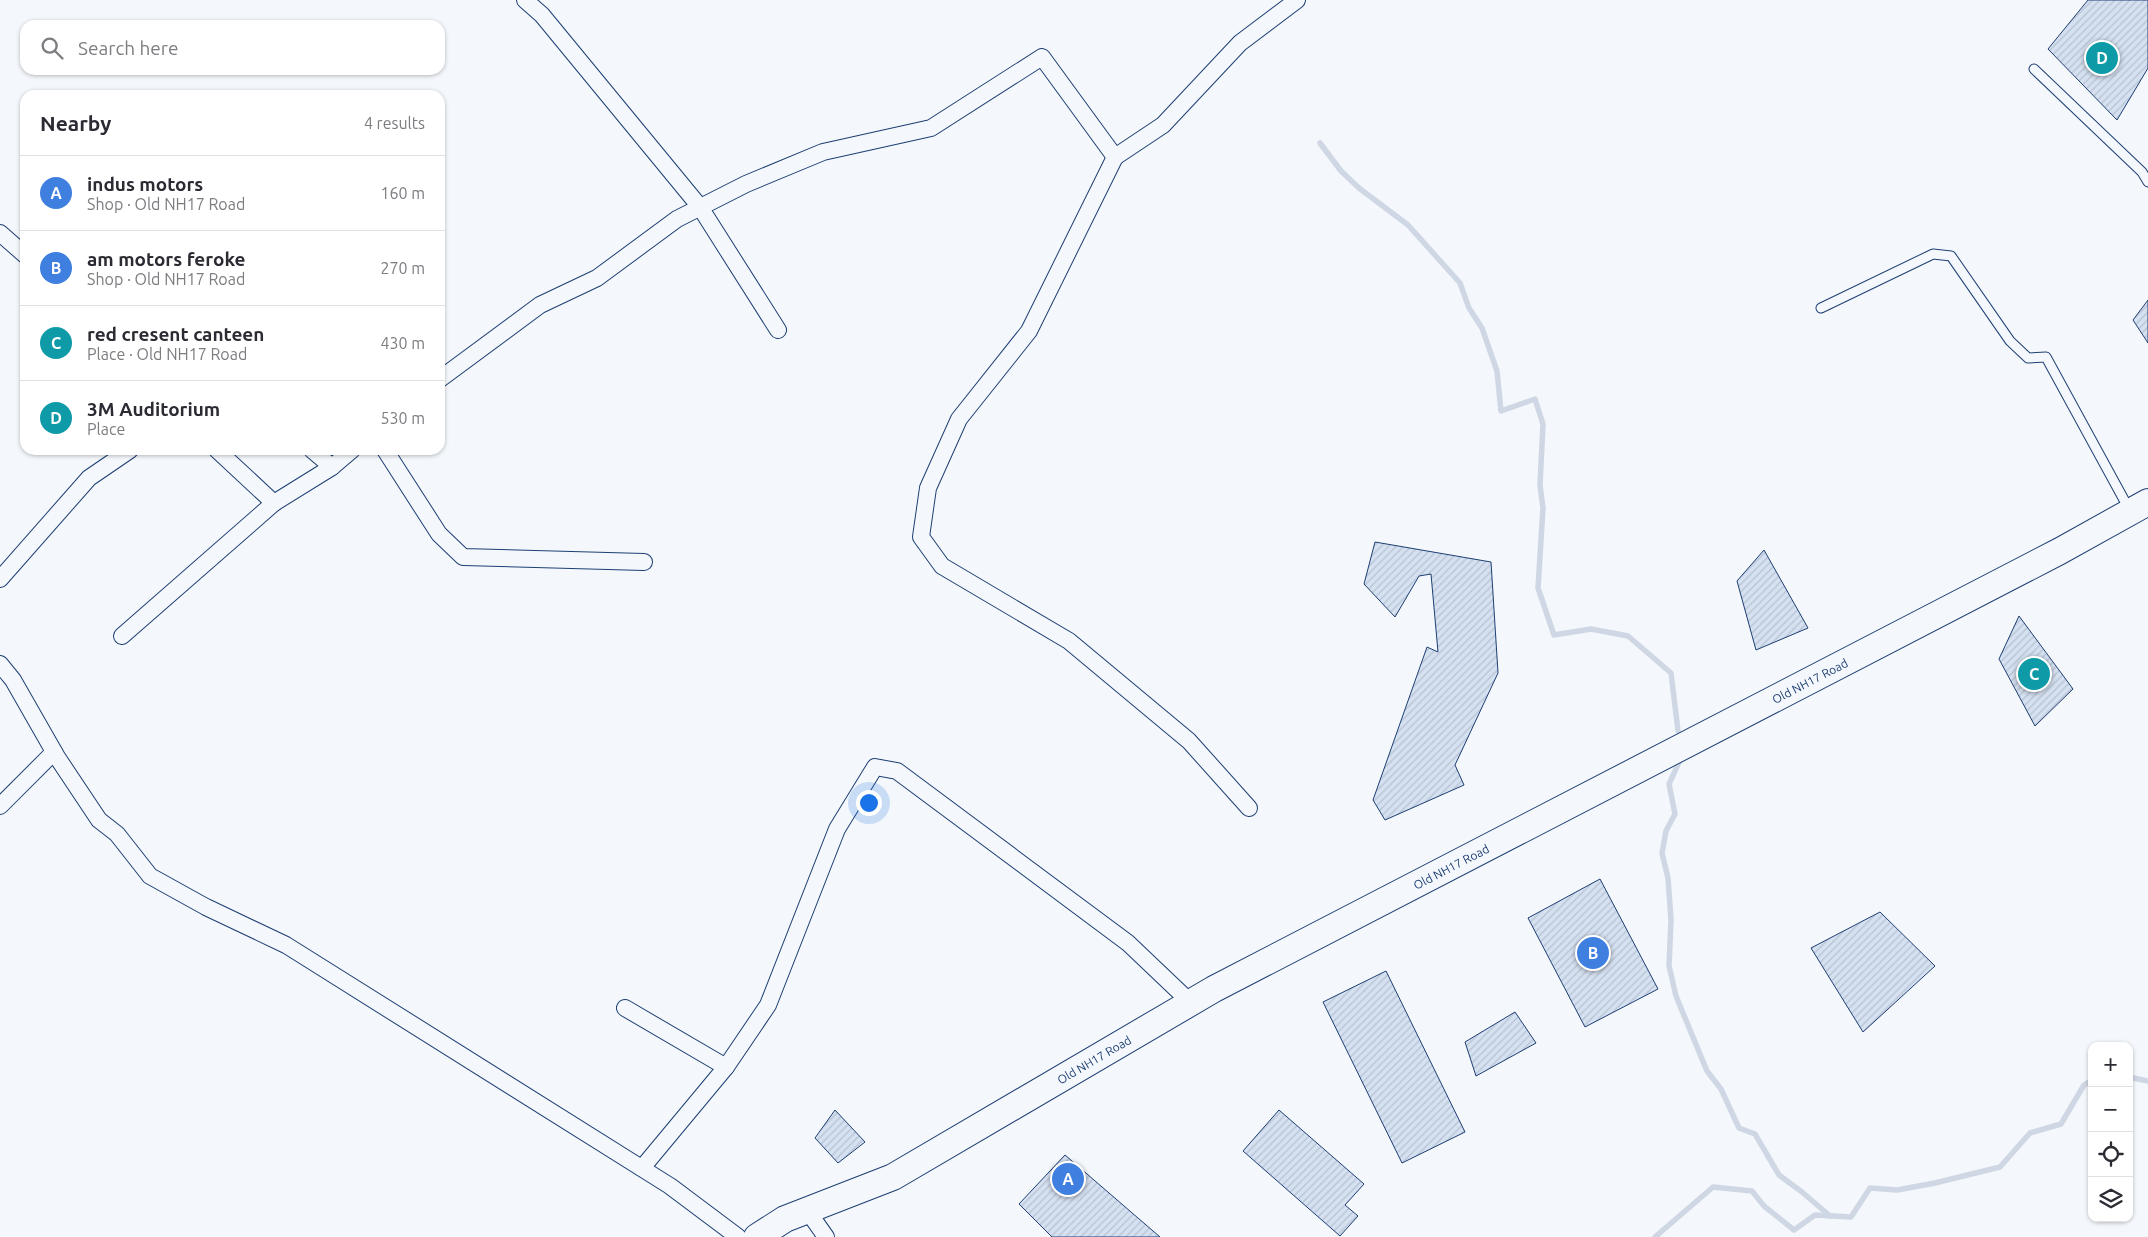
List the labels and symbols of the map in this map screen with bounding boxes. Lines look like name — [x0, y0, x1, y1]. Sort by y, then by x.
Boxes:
pin: D — [2086, 39, 2118, 77]
pin: C — [2018, 655, 2050, 693]
street label: Old NH17 Road — [1770, 656, 1850, 705]
your location — [856, 790, 882, 816]
street label: Old NH17 Road — [1411, 841, 1491, 891]
pin: B — [1577, 934, 1609, 972]
street label: Old NH17 Road — [1055, 1033, 1133, 1086]
pin: A — [1052, 1160, 1084, 1198]

